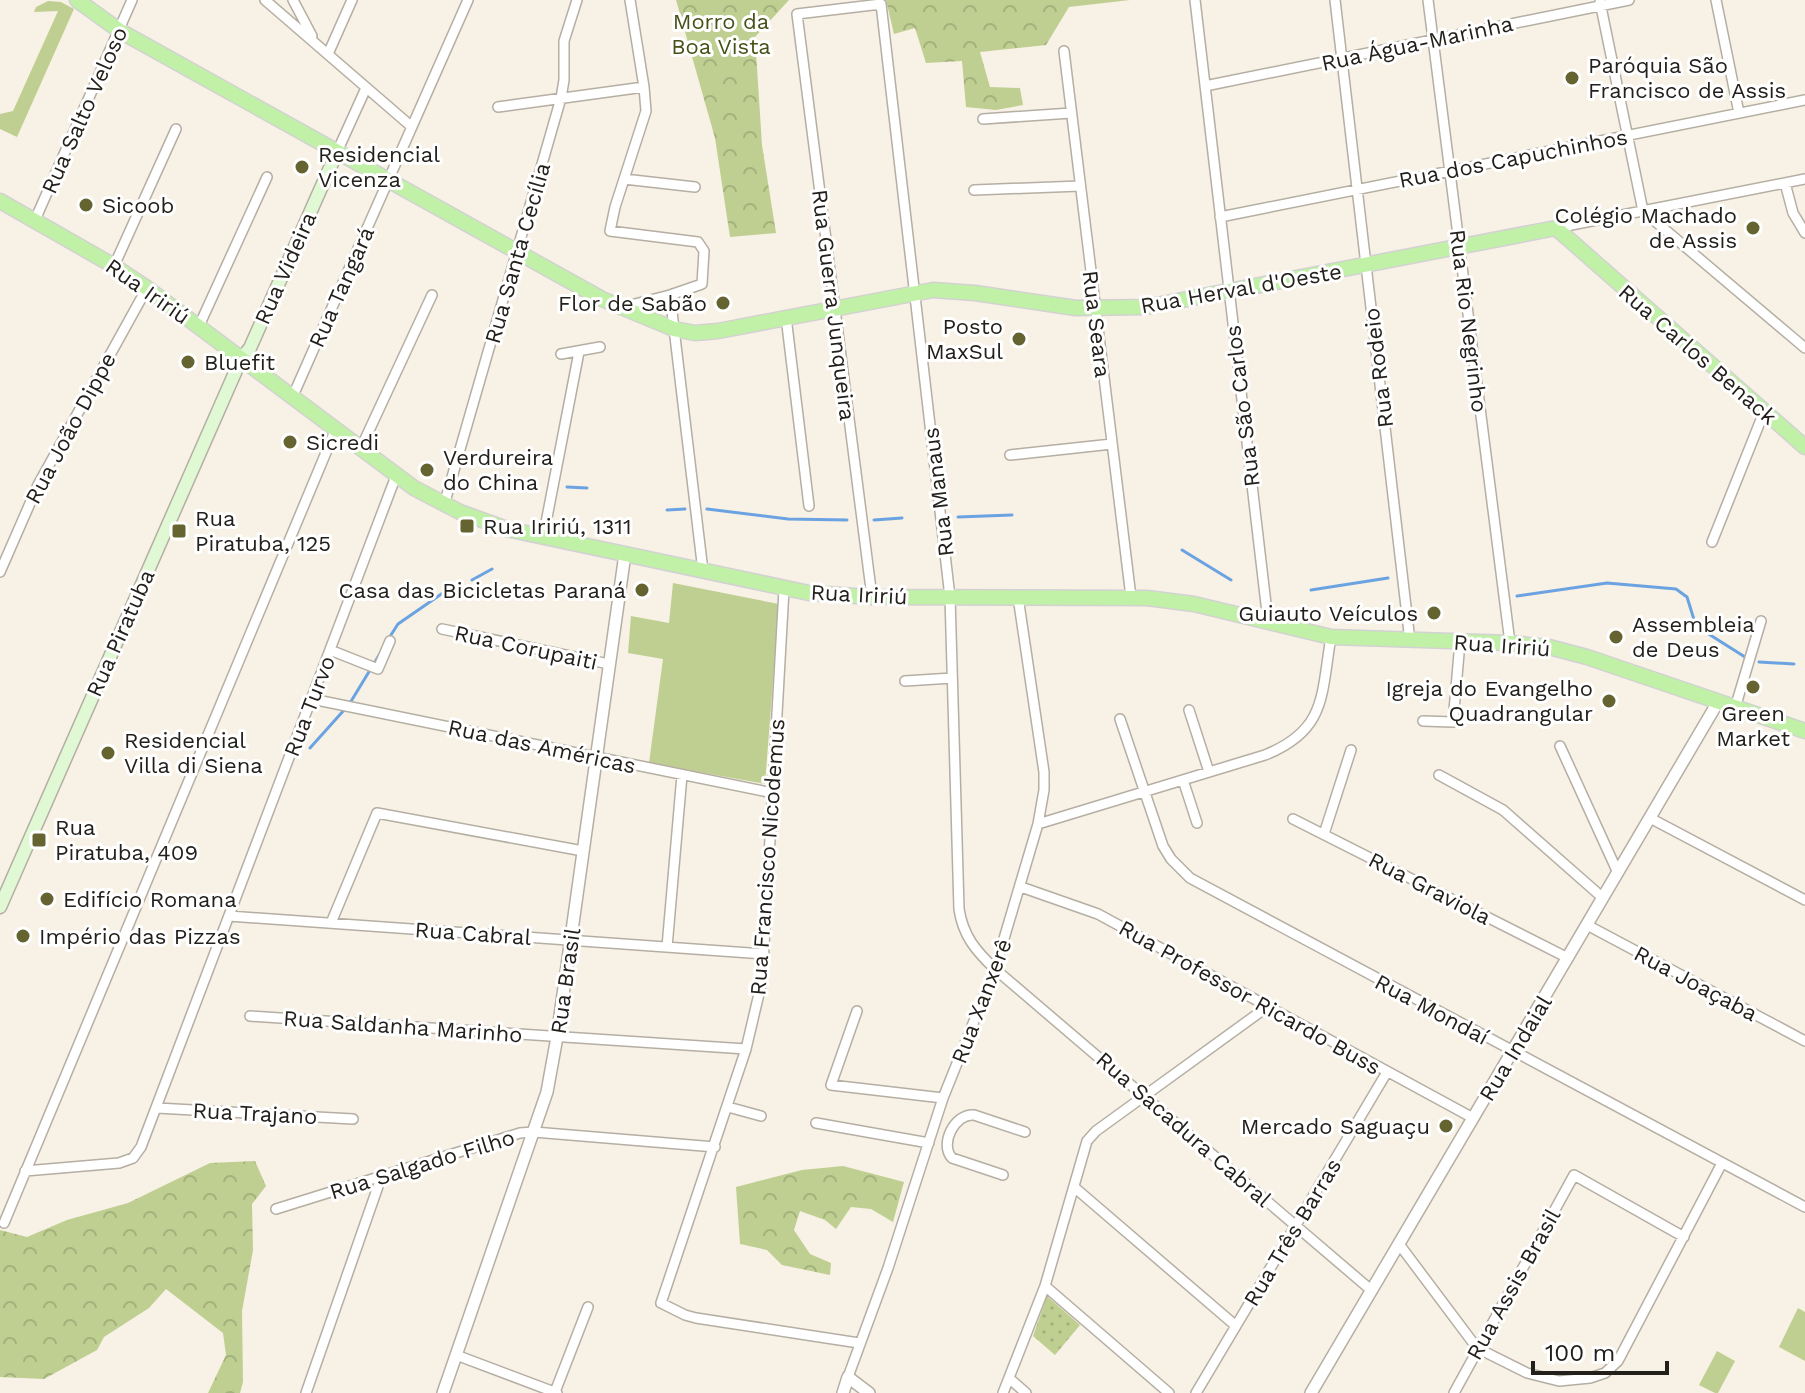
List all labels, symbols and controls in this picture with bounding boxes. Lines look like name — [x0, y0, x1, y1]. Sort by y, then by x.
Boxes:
park label: Morro da Boa Vista — [671, 9, 771, 59]
street label: Rua Água-Marinha — [1319, 11, 1515, 76]
street label: Rua Salto Veloso — [36, 23, 132, 197]
place label: Paróquia São Francisco de Assis — [1588, 53, 1786, 103]
marker: Paróquia São Francisco de Assis — [1563, 69, 1581, 87]
street label: Rua dos Capuchinhos — [1397, 124, 1629, 193]
place label: Residencial Vicenza — [318, 142, 440, 192]
marker: Residencial Vicenza — [293, 158, 311, 176]
street label: Rua Santa Cecília — [480, 160, 555, 346]
street label: Rua Guerra Junqueira — [807, 188, 860, 422]
place label: Sicoob — [102, 193, 174, 218]
marker: Sicoob — [77, 196, 95, 214]
place label: Colégio Machado de Assis — [1555, 203, 1737, 253]
street label: Rua Videira — [250, 208, 321, 328]
marker: Colégio Machado de Assis — [1744, 219, 1762, 237]
street label: Rua Tangará — [304, 223, 379, 351]
street label: Rua Rio Negrinho — [1445, 228, 1492, 414]
street label: Rua Iririú — [101, 253, 195, 329]
street label: Rua Herval d'Oeste — [1139, 258, 1344, 318]
street label: Rua Seara — [1078, 269, 1115, 379]
street label: Rua Carlos Benack — [1614, 279, 1782, 430]
place label: Flor de Sabão — [558, 291, 707, 316]
marker: Flor de Sabão — [714, 294, 732, 312]
street label: Rua Rodeio — [1359, 307, 1398, 429]
place label: Posto MaxSul — [926, 314, 1003, 364]
street label: Rua São Carlos — [1220, 324, 1265, 488]
marker: Posto MaxSul — [1010, 330, 1028, 348]
street label: Rua João Dippe — [20, 348, 121, 508]
place label: Bluefit — [204, 350, 275, 375]
marker: Bluefit — [179, 353, 197, 371]
street label: Rua Manaus — [918, 426, 959, 558]
place label: Sicredi — [306, 430, 379, 455]
marker: Sicredi — [281, 433, 299, 451]
place label: Verdureira do China — [443, 445, 553, 495]
marker: Verdureira do China — [418, 461, 436, 479]
place label: Rua Piratuba, 125 — [195, 506, 331, 556]
place label: Rua Iririú, 1311 — [483, 514, 632, 539]
marker: Rua Iririú, 1311 — [458, 517, 476, 535]
marker: Rua Piratuba, 125 — [170, 522, 188, 540]
street label: Rua Piratuba — [81, 566, 160, 701]
place label: Casa das Bicicletas Paraná — [338, 578, 626, 603]
street label: Rua Iririú — [810, 579, 908, 610]
marker: Casa das Bicicletas Paraná — [633, 581, 651, 599]
place label: Guiauto Veículos — [1238, 601, 1418, 626]
marker: Guiauto Veículos — [1425, 604, 1443, 622]
place label: Assembleia de Deus — [1632, 612, 1755, 662]
street label: Rua Corupaiti — [452, 620, 600, 675]
marker: Assembleia de Deus — [1607, 628, 1625, 646]
street label: Rua Iririú — [1453, 630, 1551, 661]
street label: Rua Turvo — [279, 652, 340, 760]
place label: Igreja do Evangelho Quadrangular — [1385, 676, 1593, 726]
marker: Green Market — [1744, 678, 1762, 696]
marker: Igreja do Evangelho Quadrangular — [1600, 692, 1618, 710]
place label: Green Market — [1716, 701, 1790, 751]
street label: Rua das Américas — [446, 714, 638, 779]
street label: Rua Francisco Nicodemus — [745, 718, 790, 996]
place label: Residencial Villa di Siena — [124, 728, 263, 778]
marker: Residencial Villa di Siena — [99, 744, 117, 762]
place label: Rua Piratuba, 409 — [55, 815, 198, 865]
marker: Rua Piratuba, 409 — [30, 831, 48, 849]
street label: Rua Graviola — [1365, 847, 1495, 930]
place label: Edifício Romana — [63, 887, 237, 912]
marker: Edifício Romana — [38, 890, 56, 908]
street label: Rua Professor Ricardo Buss — [1115, 915, 1385, 1080]
street label: Rua Cabral — [414, 917, 532, 950]
place label: Império das Pizzas — [39, 924, 241, 949]
street label: Rua Brasil — [546, 926, 585, 1036]
marker: Império das Pizzas — [14, 927, 32, 945]
street label: Rua Xanxerê — [946, 935, 1017, 1067]
street label: Rua Joaçaba — [1630, 941, 1762, 1026]
street label: Rua Mondaí — [1371, 969, 1493, 1050]
street label: Rua Indaial — [1474, 991, 1557, 1106]
street label: Rua Saldanha Marinho — [282, 1006, 523, 1047]
street label: Rua Sacadura Cabral — [1091, 1047, 1276, 1212]
street label: Rua Trajano — [192, 1098, 318, 1129]
place label: Mercado Saguaçu — [1241, 1114, 1430, 1139]
marker: Mercado Saguaçu — [1437, 1117, 1455, 1135]
street label: Rua Salgado Filho — [327, 1124, 518, 1204]
street label: Rua Três Barras — [1239, 1154, 1346, 1310]
street label: Rua Assis Brasil — [1462, 1204, 1565, 1364]
scale bar — [1533, 1325, 1667, 1375]
text: 100 m — [1545, 1339, 1615, 1367]

